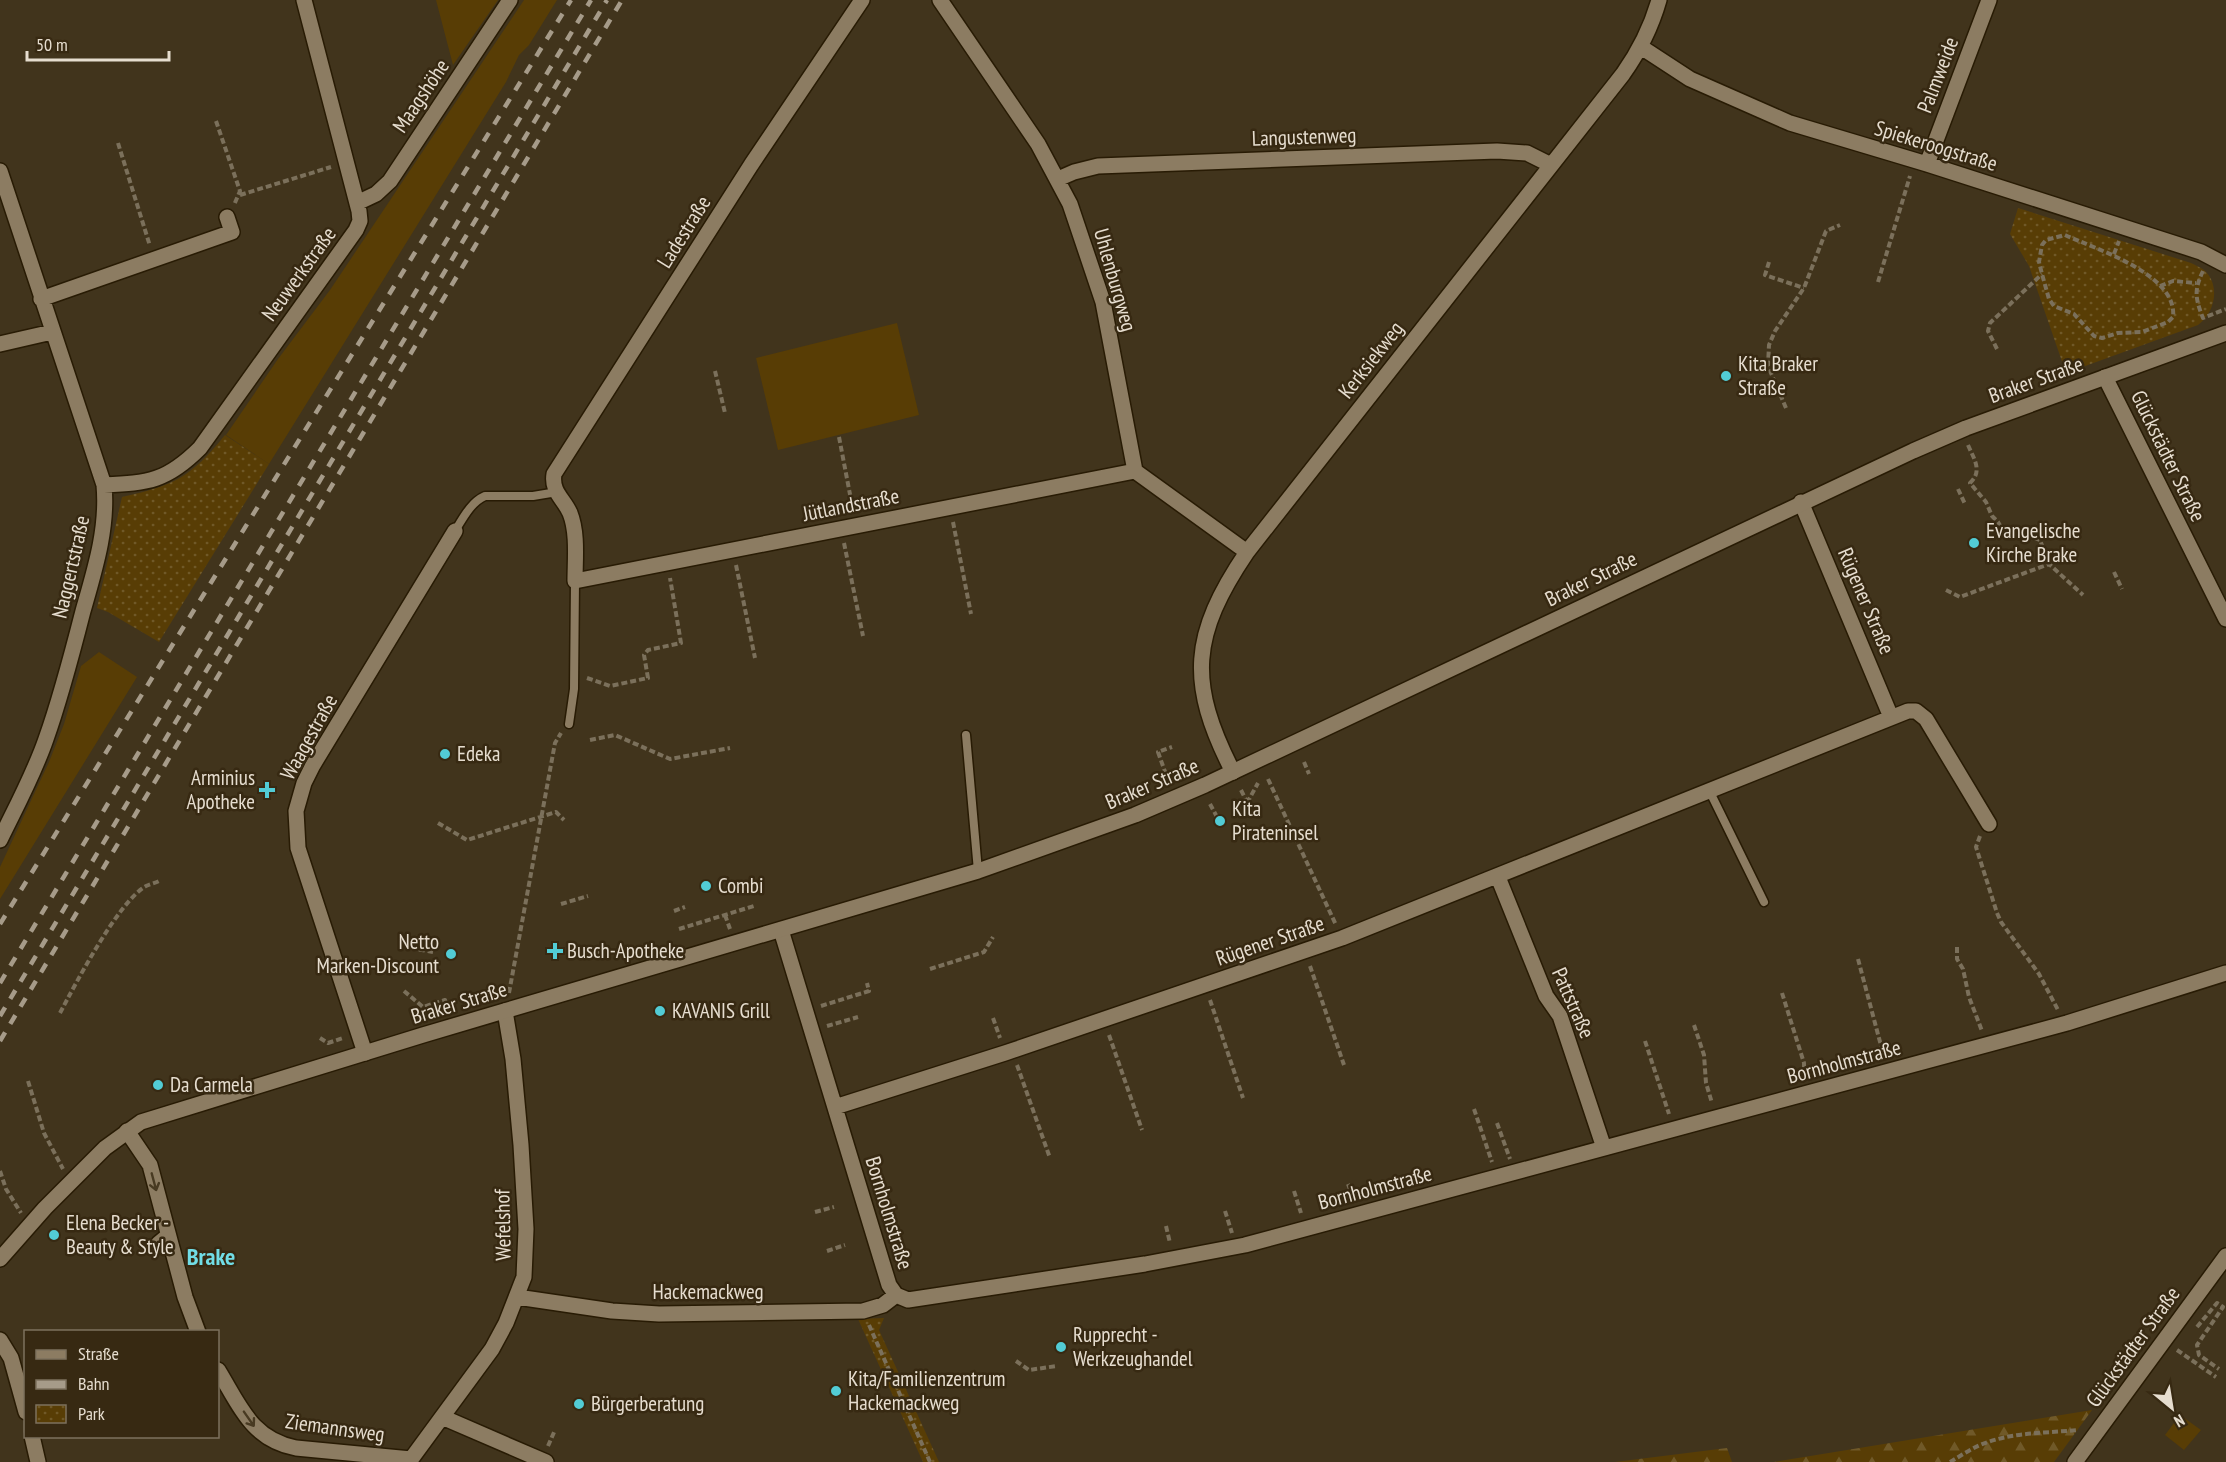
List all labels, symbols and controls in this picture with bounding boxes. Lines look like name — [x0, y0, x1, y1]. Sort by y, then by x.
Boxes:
scale bar — [27, 24, 170, 62]
text: 50 m — [36, 33, 68, 56]
street label: Palmweide — [1911, 33, 1964, 117]
street label: Maagshöhe — [386, 54, 455, 137]
street label: Spiekeroogstraße — [1872, 114, 2001, 177]
street label: Langustenweg — [1251, 121, 1357, 152]
street label: Ladestraße — [651, 190, 716, 273]
street label: Neuwerkstraße — [255, 221, 342, 326]
street label: Uhlenburgweg — [1088, 225, 1143, 334]
street label: Kerksiekweg — [1332, 316, 1409, 404]
place label: Kita Braker Straße — [1738, 350, 1818, 401]
street label: Braker Straße — [1985, 350, 2087, 409]
marker: Kita Braker Straße — [1719, 369, 1733, 383]
street label: Glückstädter Straße — [2125, 386, 2212, 526]
street label: Jütlandstraße — [799, 482, 901, 527]
street label: Naggertstraße — [46, 513, 95, 621]
place label: Evangelische Kirche Brake — [1986, 517, 2080, 568]
marker: Evangelische Kirche Brake — [1967, 536, 1981, 550]
street label: Rügener Straße — [1832, 544, 1901, 658]
street label: Braker Straße — [1541, 545, 1641, 612]
street label: Waagestraße — [274, 689, 343, 784]
place label: Edeka — [457, 740, 500, 767]
marker: Edeka — [438, 747, 452, 761]
street label: Braker Straße — [1101, 752, 1203, 815]
place label: Arminius Apotheke — [187, 764, 255, 815]
marker: Arminius Apotheke — [260, 783, 274, 797]
place label: Kita Pirateninsel — [1232, 795, 1318, 846]
marker: Kita Pirateninsel — [1213, 814, 1227, 828]
place label: Combi — [718, 872, 763, 899]
marker: Combi — [699, 879, 713, 893]
street label: Rügener Straße — [1212, 909, 1328, 972]
place label: Netto Marken-Discount — [317, 928, 439, 979]
place label: Busch-Apotheke — [567, 937, 684, 964]
marker: Busch-Apotheke — [548, 944, 562, 958]
marker: Netto Marken-Discount — [444, 947, 458, 961]
street label: Pattstraße — [1546, 963, 1601, 1042]
street label: Braker Straße — [408, 975, 510, 1030]
place label: KAVANIS Grill — [672, 997, 770, 1024]
marker: KAVANIS Grill — [653, 1004, 667, 1018]
street label: Bornholmstraße — [1784, 1033, 1904, 1090]
place label: Da Carmela — [170, 1071, 253, 1098]
marker: Da Carmela — [151, 1078, 165, 1092]
street label: Bornholmstraße — [859, 1153, 919, 1273]
street label: Bornholmstraße — [1315, 1159, 1435, 1216]
one-way arrow — [149, 1172, 161, 1191]
street label: Wefelshof — [488, 1188, 517, 1261]
place label: Elena Becker - Beauty & Style — [66, 1209, 174, 1260]
marker: Elena Becker - Beauty & Style — [47, 1228, 61, 1242]
district label: Brake — [187, 1241, 235, 1272]
street label: Hackemackweg — [652, 1278, 764, 1305]
street label: Glückstädter Straße — [2080, 1281, 2185, 1412]
place label: Rupprecht - Werkzeughandel — [1073, 1321, 1193, 1372]
legend — [24, 1330, 219, 1438]
marker: Rupprecht - Werkzeughandel — [1054, 1340, 1068, 1354]
text: Straße — [78, 1342, 119, 1365]
place label: Kita/Familienzentrum Hackemackweg — [848, 1365, 1005, 1416]
text: Bahn — [78, 1372, 110, 1395]
north arrow — [2142, 1378, 2202, 1438]
marker: Kita/Familienzentrum Hackemackweg — [829, 1384, 843, 1398]
place label: Bürgerberatung — [591, 1390, 704, 1417]
marker: Bürgerberatung — [572, 1397, 586, 1411]
text: Park — [78, 1402, 105, 1425]
street label: Ziemannsweg — [284, 1407, 386, 1448]
one-way arrow — [243, 1410, 255, 1427]
text: N — [2171, 1410, 2188, 1432]

